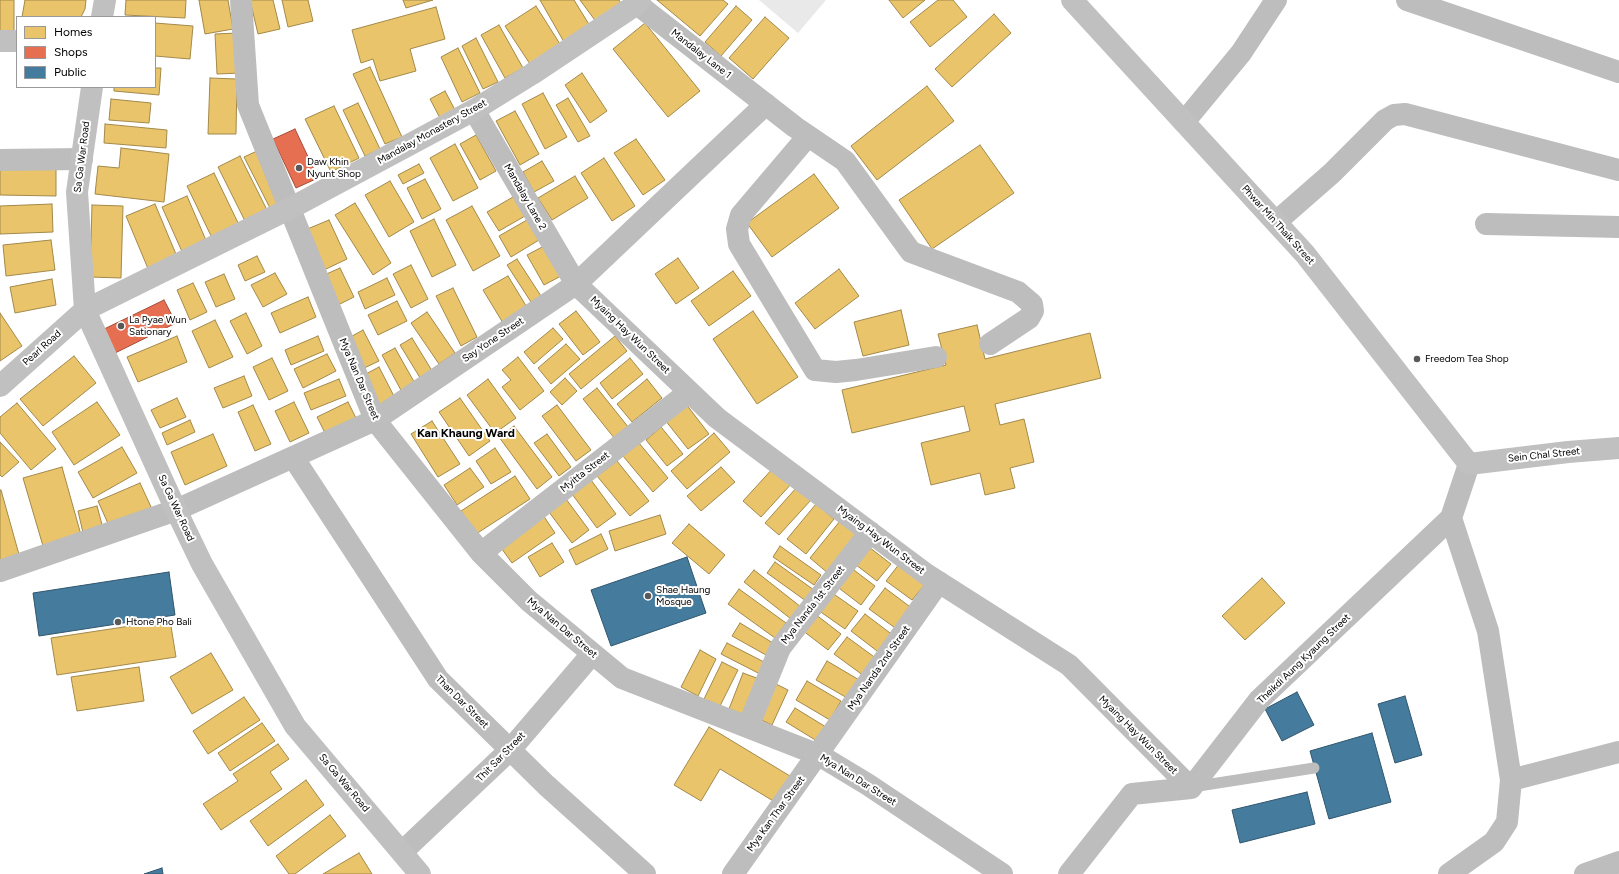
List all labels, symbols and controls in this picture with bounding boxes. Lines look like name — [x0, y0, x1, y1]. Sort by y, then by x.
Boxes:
legend — [16, 16, 156, 88]
text: Homes — [54, 25, 92, 39]
street label: Mandalay Lane 1 — [669, 27, 733, 81]
text: Shops — [54, 45, 88, 59]
text: Public — [54, 65, 87, 79]
street label: Mandalay Monastery Street — [375, 97, 489, 167]
street label: Sa Ga War Road — [72, 121, 92, 193]
place label: Daw Khin Nyunt Shop — [307, 156, 361, 180]
street label: Mandalay Lane 2 — [501, 162, 549, 232]
marker: Daw Khin Nyunt Shop — [294, 163, 304, 173]
street label: Phwar Min Thaik Street — [1239, 183, 1317, 267]
street label: Myaing Hay Wun Street — [588, 294, 672, 376]
place label: La Pyae Wun Sationary — [129, 314, 186, 338]
street label: Say Yone Street — [460, 315, 526, 365]
marker: La Pyae Wun Sationary — [116, 321, 126, 331]
street label: Pearl Road — [20, 328, 64, 368]
street label: Mya Nan Dar Street — [336, 336, 382, 422]
place label: Freedom Tea Shop — [1425, 353, 1509, 365]
marker: Freedom Tea Shop — [1412, 354, 1422, 364]
district label: Kan Khaung Ward — [417, 426, 515, 440]
street label: Sein Chal Street — [1507, 445, 1581, 465]
street label: Myitta Street — [558, 449, 612, 495]
street label: Sa Ga War Road — [155, 473, 197, 543]
street label: Myaing Hay Wun Street — [835, 503, 927, 577]
street label: Mya Nanda 1st Street — [779, 563, 847, 647]
place label: Shae Haung Mosque — [656, 584, 710, 608]
marker: Shae Haung Mosque — [643, 591, 653, 601]
street label: Mya Nan Dar Street — [524, 595, 600, 661]
street label: Theikdi Aung Kyaung Street — [1255, 612, 1353, 706]
place label: Htone Pho Bali — [126, 616, 192, 628]
marker: Htone Pho Bali — [113, 617, 123, 627]
street label: Mya Nanda 2nd Street — [845, 623, 913, 713]
street label: Than Dar Street — [433, 673, 491, 731]
street label: Myaing Hay Wun Street — [1096, 693, 1180, 777]
street label: Thit Sar Street — [474, 730, 528, 784]
street label: Sa Ga War Road — [316, 752, 372, 814]
street label: Mya Nan Dar Street — [818, 752, 898, 808]
street label: Mya Kan Thar Street — [745, 774, 807, 854]

